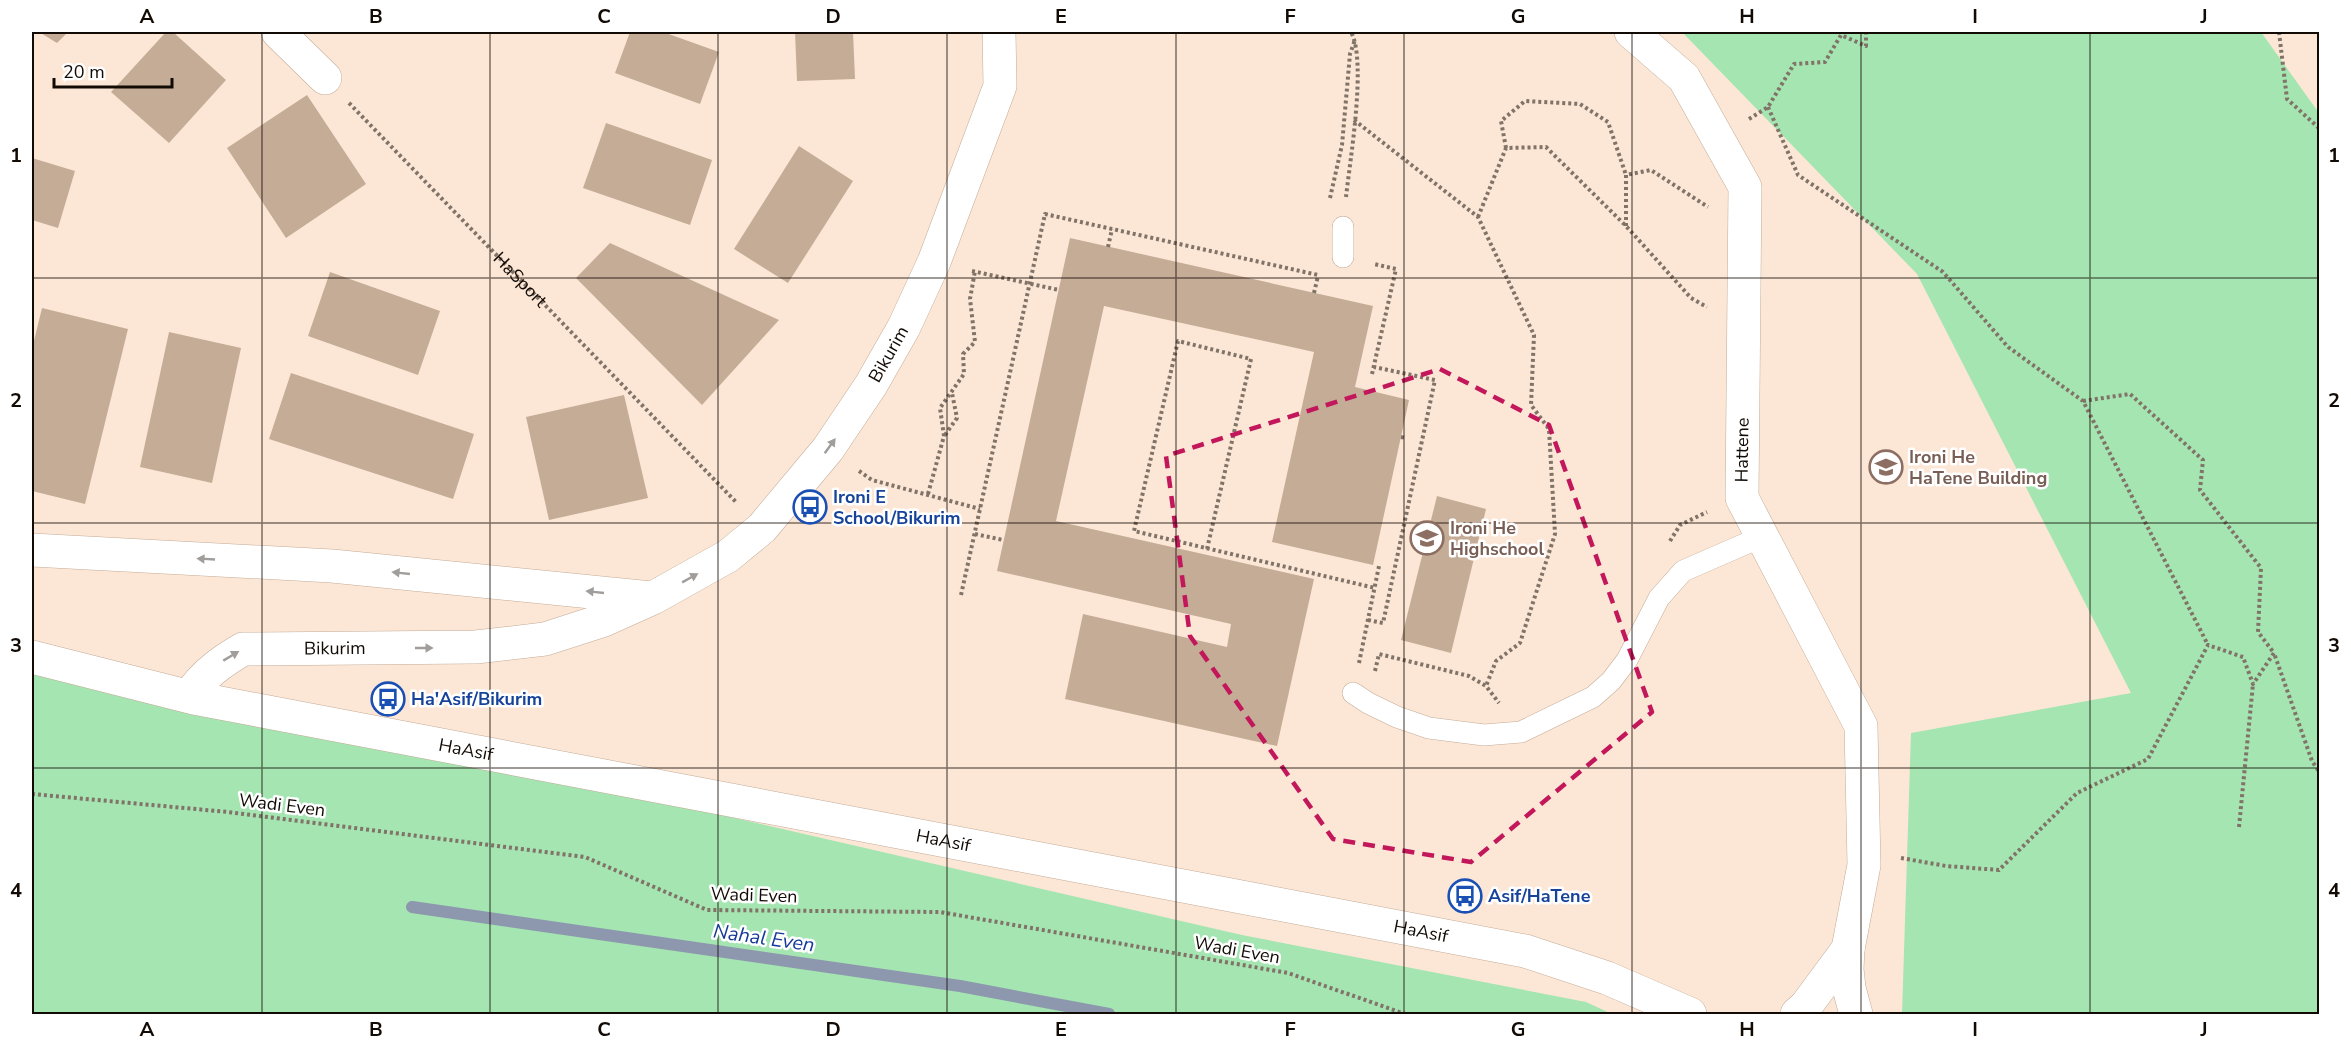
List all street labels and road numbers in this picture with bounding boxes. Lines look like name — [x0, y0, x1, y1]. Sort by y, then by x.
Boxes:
street label: HaSport — [488, 247, 553, 313]
street label: Bikurim — [863, 321, 914, 387]
street label: Hattene — [1729, 417, 1755, 483]
street label: Bikurim — [304, 636, 366, 660]
street label: HaAsif — [437, 733, 496, 767]
street label: Wadi Even — [237, 788, 327, 822]
street label: HaAsif — [914, 824, 974, 858]
street label: Wadi Even — [710, 881, 798, 909]
street label: HaAsif — [1392, 914, 1451, 948]
street label: Wadi Even — [1192, 931, 1282, 969]

